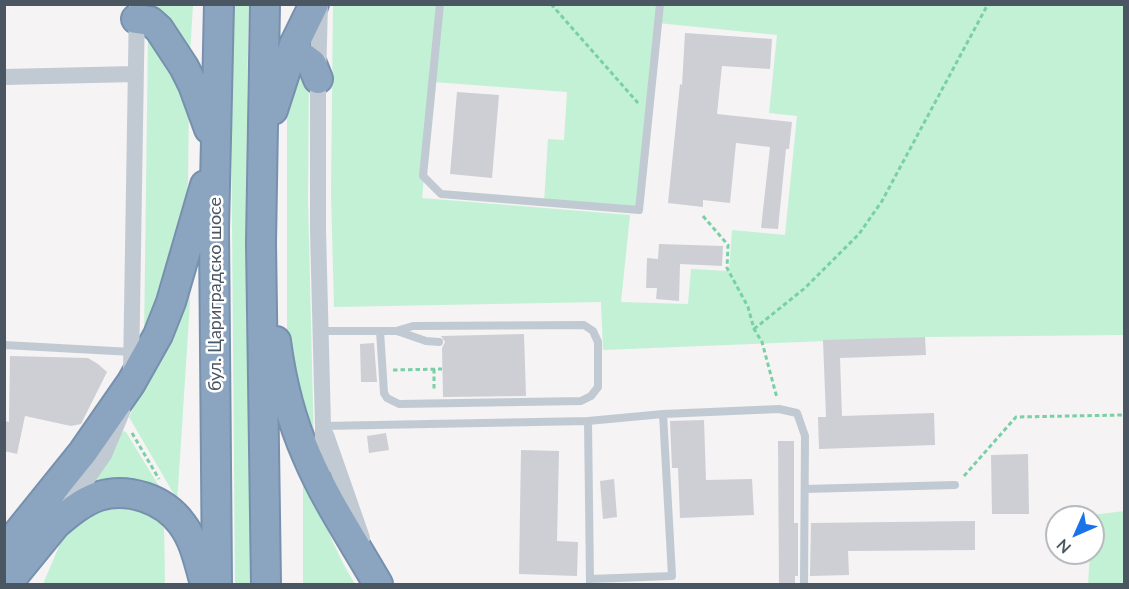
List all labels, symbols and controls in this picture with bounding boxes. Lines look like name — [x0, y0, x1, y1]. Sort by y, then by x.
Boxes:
street label: бул. Цариградско шосе — [204, 197, 226, 391]
north arrow — [1045, 505, 1105, 565]
text: N — [1052, 536, 1074, 558]

